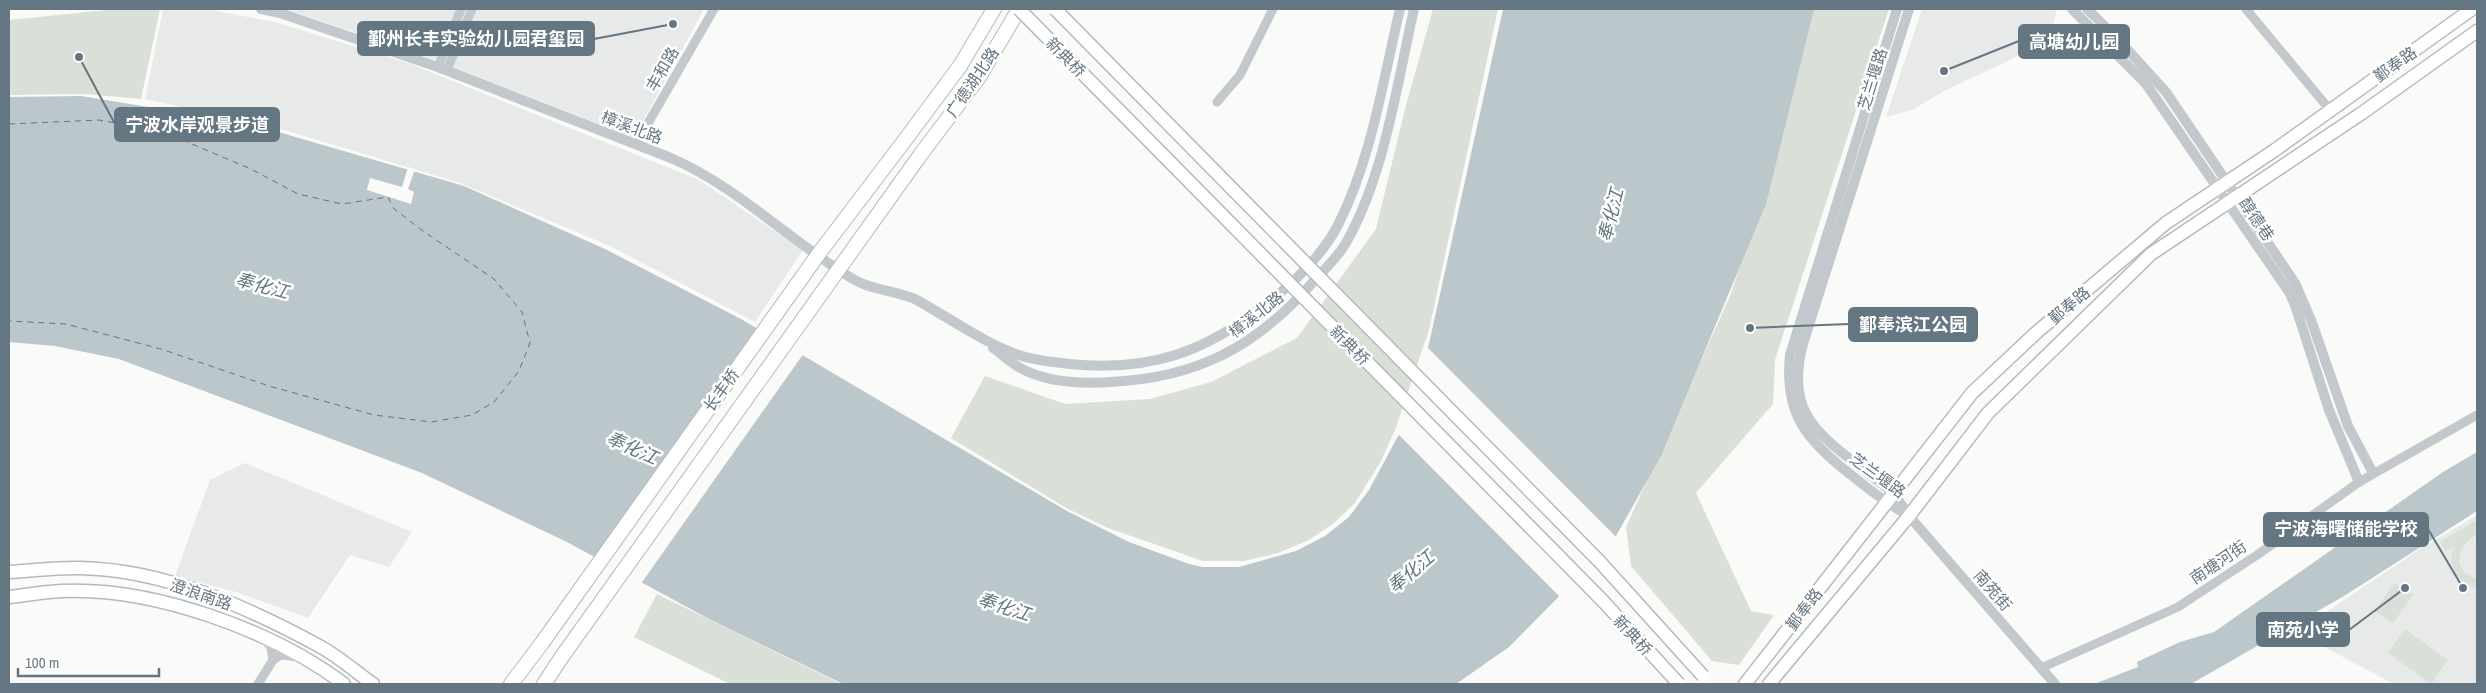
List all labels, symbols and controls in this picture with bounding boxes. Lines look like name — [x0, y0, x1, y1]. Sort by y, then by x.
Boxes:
callout: 鄞州长丰实验幼儿园君玺园 — [358, 22, 594, 55]
callout: 高塘幼儿园 — [2019, 25, 2129, 58]
text: 鄞州长丰实验幼儿园君玺园 — [368, 26, 584, 51]
text: 高塘幼儿园 — [2029, 29, 2119, 54]
street label: 新典桥 — [1041, 32, 1091, 82]
street label: 鄞奉路 — [2369, 41, 2421, 87]
street label: 丰和路 — [640, 43, 684, 95]
street label: 广德湖北路 — [941, 43, 1003, 121]
street label: 芝兰堰路 — [1852, 45, 1892, 113]
street label: 樟溪北路 — [598, 105, 666, 149]
callout: 宁波水岸观景步道 — [115, 108, 279, 141]
text: 宁波水岸观景步道 — [125, 112, 269, 137]
water label: 奉化江 — [1592, 184, 1630, 244]
street label: 醇德巷 — [2234, 193, 2280, 245]
water label: 奉化江 — [233, 266, 293, 305]
street label: 鄞奉路 — [2044, 281, 2094, 329]
street label: 樟溪北路 — [1224, 286, 1288, 342]
callout: 鄞奉滨江公园 — [1849, 308, 1977, 341]
text: 鄞奉滨江公园 — [1859, 312, 1967, 337]
street label: 新典桥 — [1325, 320, 1375, 370]
street label: 长丰桥 — [698, 364, 744, 416]
water label: 奉化江 — [602, 425, 664, 471]
street label: 芝兰堰路 — [1846, 447, 1910, 503]
callout: 宁波海曙储能学校 — [2264, 513, 2428, 546]
text: 宁波海曙储能学校 — [2274, 516, 2418, 541]
street label: 南塘河街 — [2185, 535, 2251, 589]
water label: 奉化江 — [1382, 543, 1441, 599]
street label: 南苑街 — [1969, 565, 2017, 615]
street label: 澄浪南路 — [167, 573, 235, 615]
street label: 鄞奉路 — [1781, 583, 1827, 635]
water label: 奉化江 — [975, 586, 1036, 627]
street label: 新典桥 — [1609, 610, 1657, 660]
callout: 南苑小学 — [2257, 613, 2349, 646]
text: 南苑小学 — [2267, 617, 2339, 642]
scale bar — [18, 646, 159, 678]
text: 100 m — [25, 652, 59, 673]

